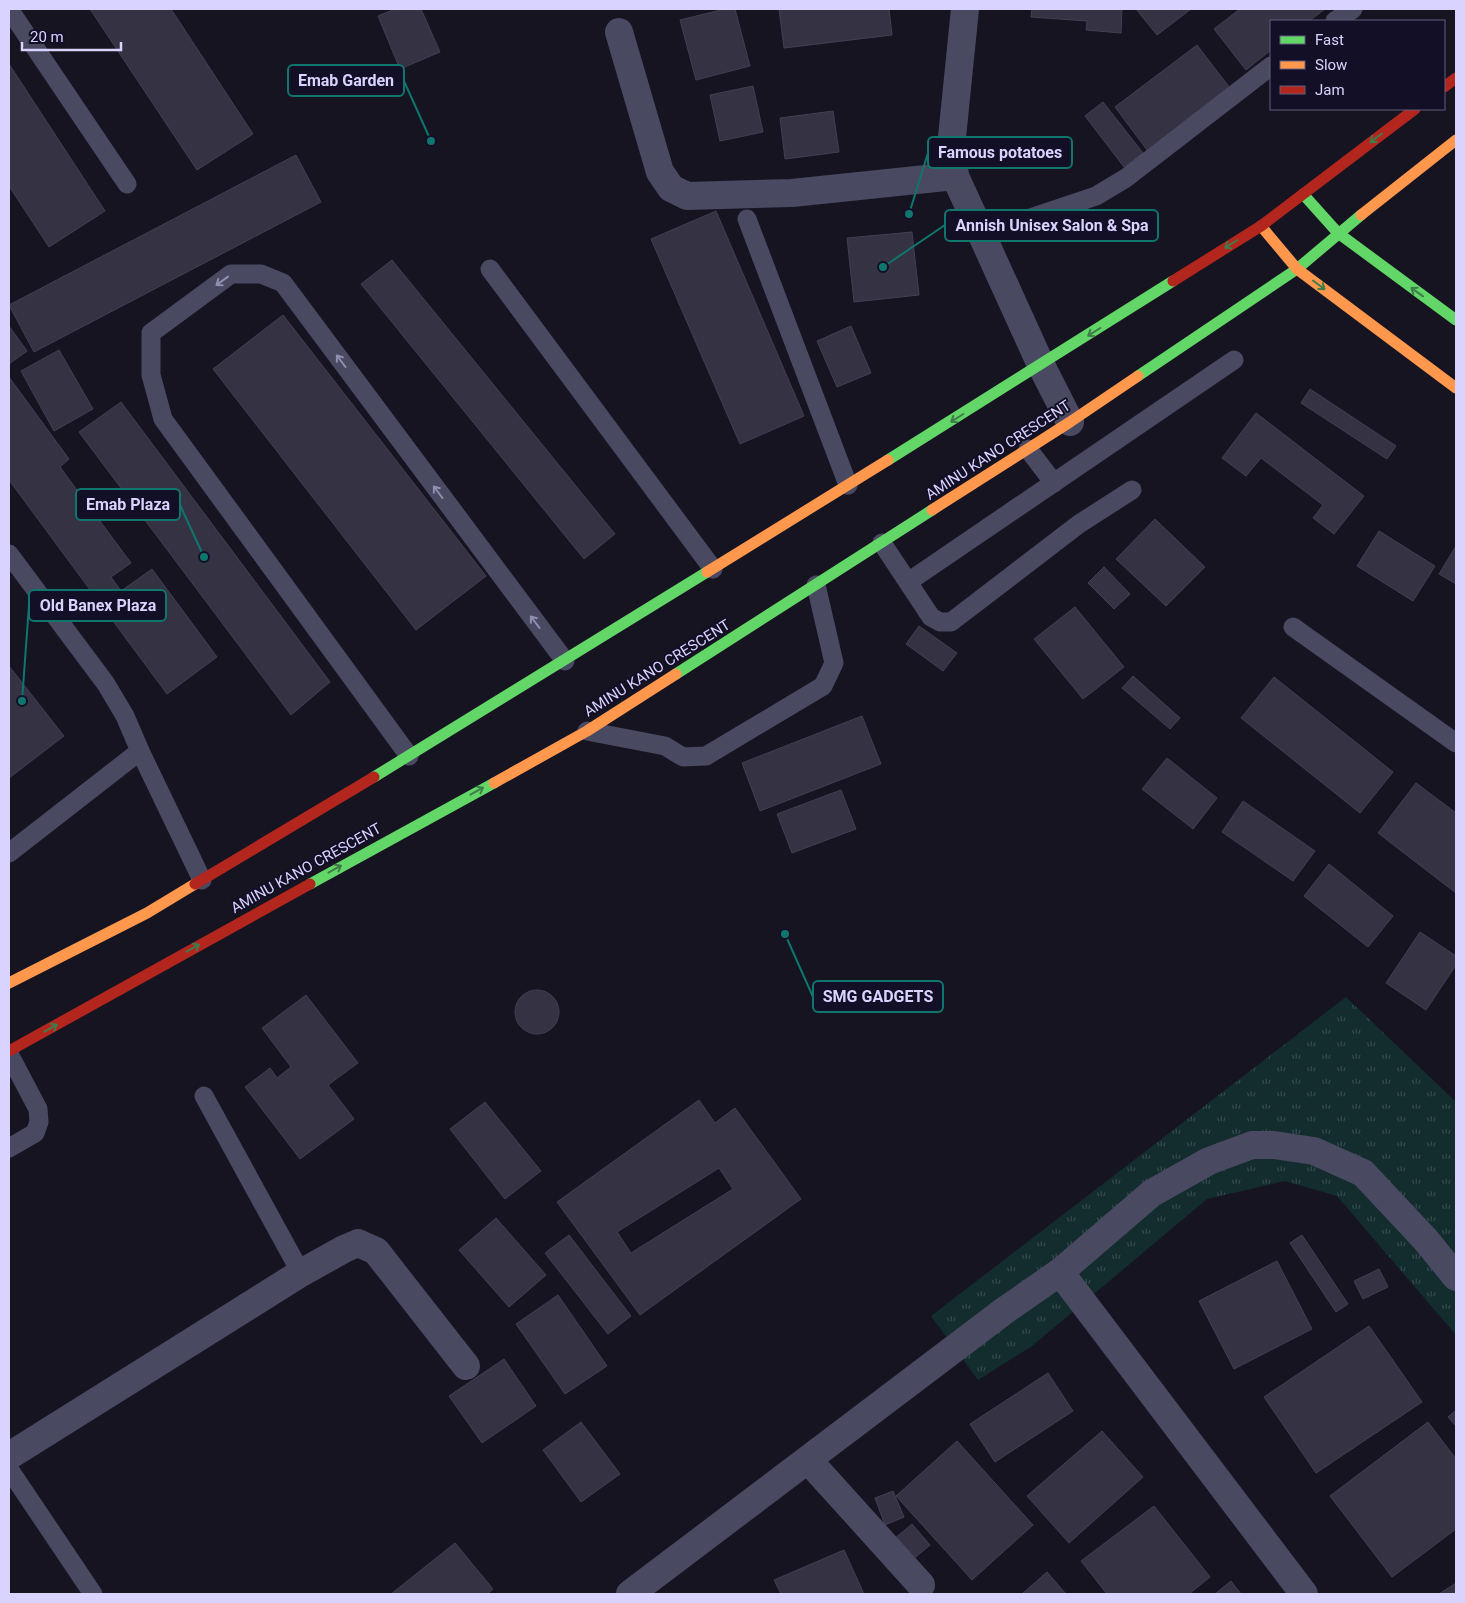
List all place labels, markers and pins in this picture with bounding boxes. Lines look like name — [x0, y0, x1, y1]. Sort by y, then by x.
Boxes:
callout: Emab Garden — [288, 65, 404, 96]
callout: Famous potatoes — [928, 137, 1072, 168]
callout: Annish Unisex Salon & Spa — [945, 210, 1158, 241]
callout: Emab Plaza — [76, 489, 180, 520]
callout: Old Banex Plaza — [29, 590, 166, 621]
callout: SMG GADGETS — [813, 981, 943, 1012]

